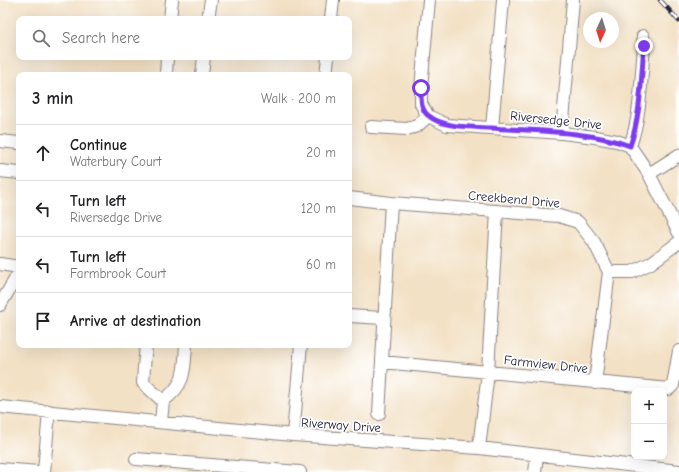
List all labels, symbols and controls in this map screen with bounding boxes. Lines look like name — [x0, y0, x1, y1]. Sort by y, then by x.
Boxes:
north arrow — [583, 12, 619, 48]
search box — [16, 16, 352, 60]
icon: search — [30, 27, 52, 49]
text: Search here — [62, 29, 140, 47]
route end — [635, 37, 653, 55]
route start — [412, 79, 430, 97]
text: 3 min — [32, 89, 73, 108]
text: Walk · 200 m — [261, 91, 336, 106]
street label: Riversedge Drive — [509, 108, 603, 132]
text: Continue — [70, 136, 127, 154]
icon: ahead — [32, 142, 54, 164]
text: 20 m — [306, 145, 336, 160]
text: Waterbury Court — [70, 154, 161, 169]
street label: Creekbend Drive — [467, 188, 561, 211]
text: Turn left — [70, 192, 126, 210]
icon: left — [32, 198, 54, 220]
text: 120 m — [301, 201, 336, 216]
text: Riversedge Drive — [70, 210, 162, 225]
text: Turn left — [70, 248, 126, 266]
icon: left — [32, 254, 54, 276]
text: 60 m — [306, 257, 336, 272]
text: Farmbrook Court — [70, 266, 166, 281]
icon: arrive — [32, 310, 54, 332]
text: Arrive at destination — [70, 312, 201, 330]
street label: Farmview Drive — [503, 352, 589, 376]
map controls — [631, 388, 667, 460]
button: + — [631, 388, 667, 424]
street label: Riverway Drive — [301, 415, 382, 435]
button: − — [631, 424, 667, 460]

